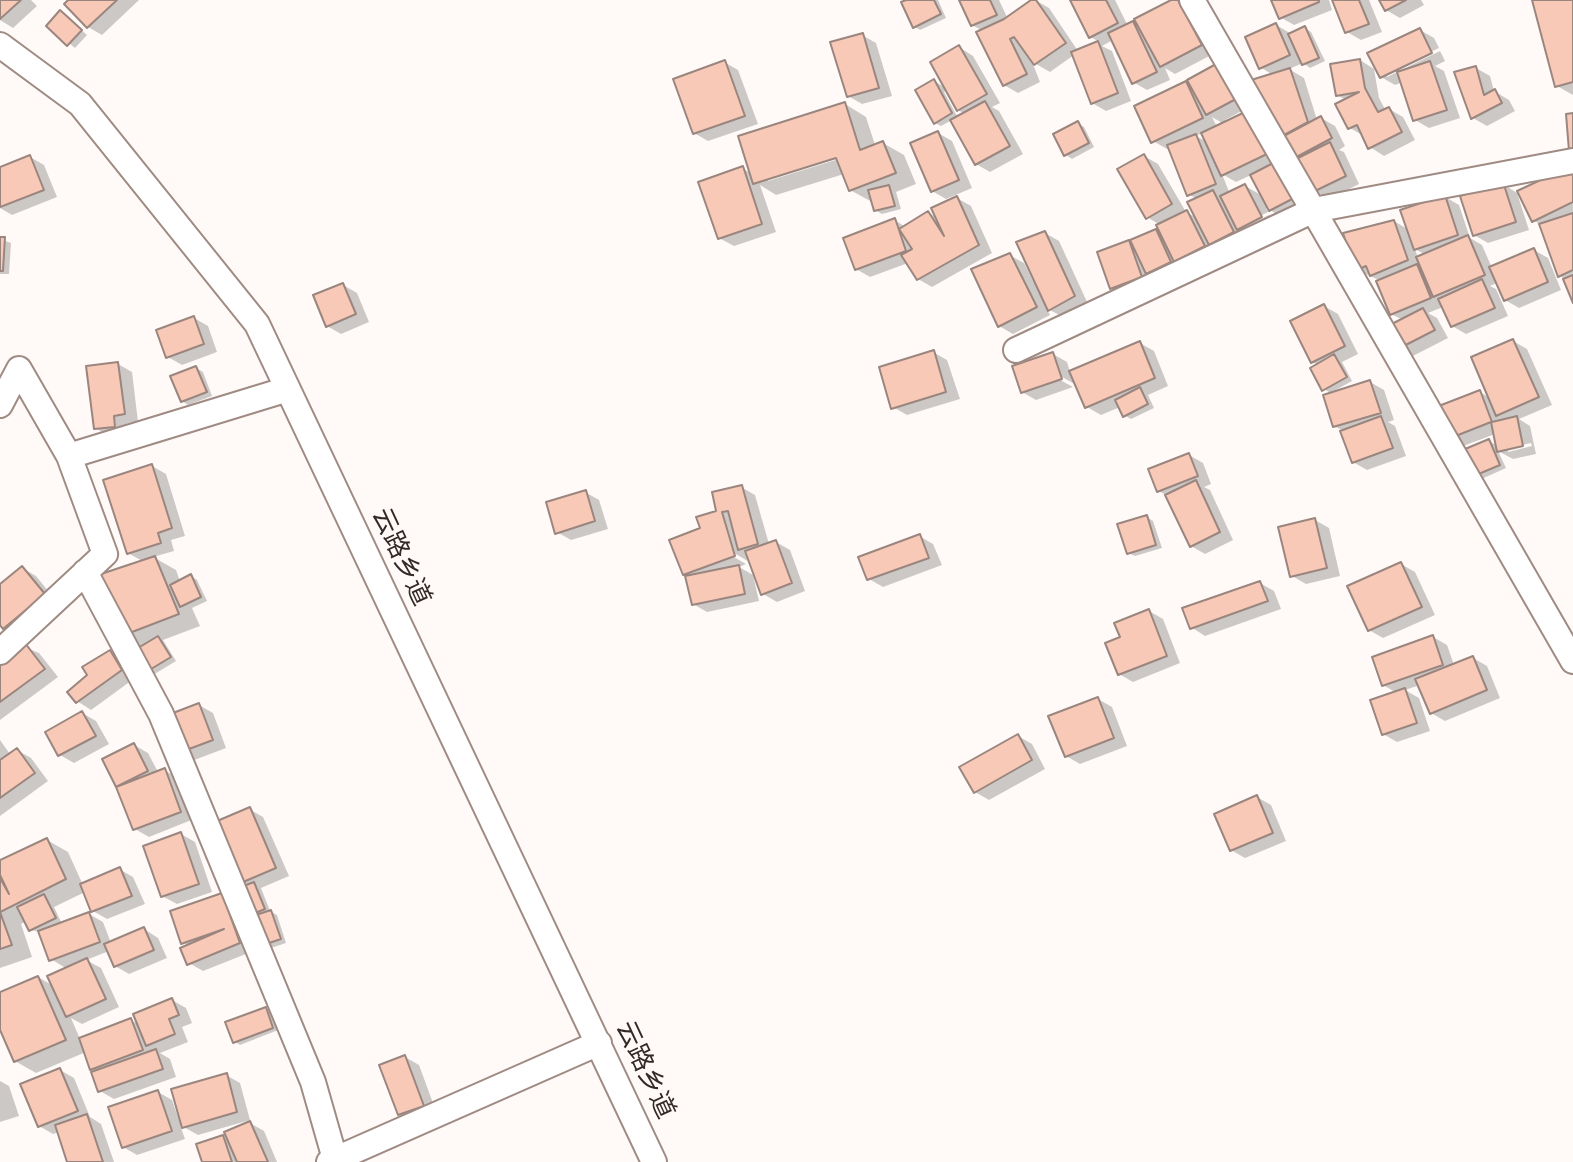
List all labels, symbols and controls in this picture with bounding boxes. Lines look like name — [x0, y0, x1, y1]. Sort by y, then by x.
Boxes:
street label: 云路乡道 — [365, 503, 437, 611]
street label: 云路乡道 — [609, 1016, 681, 1124]

